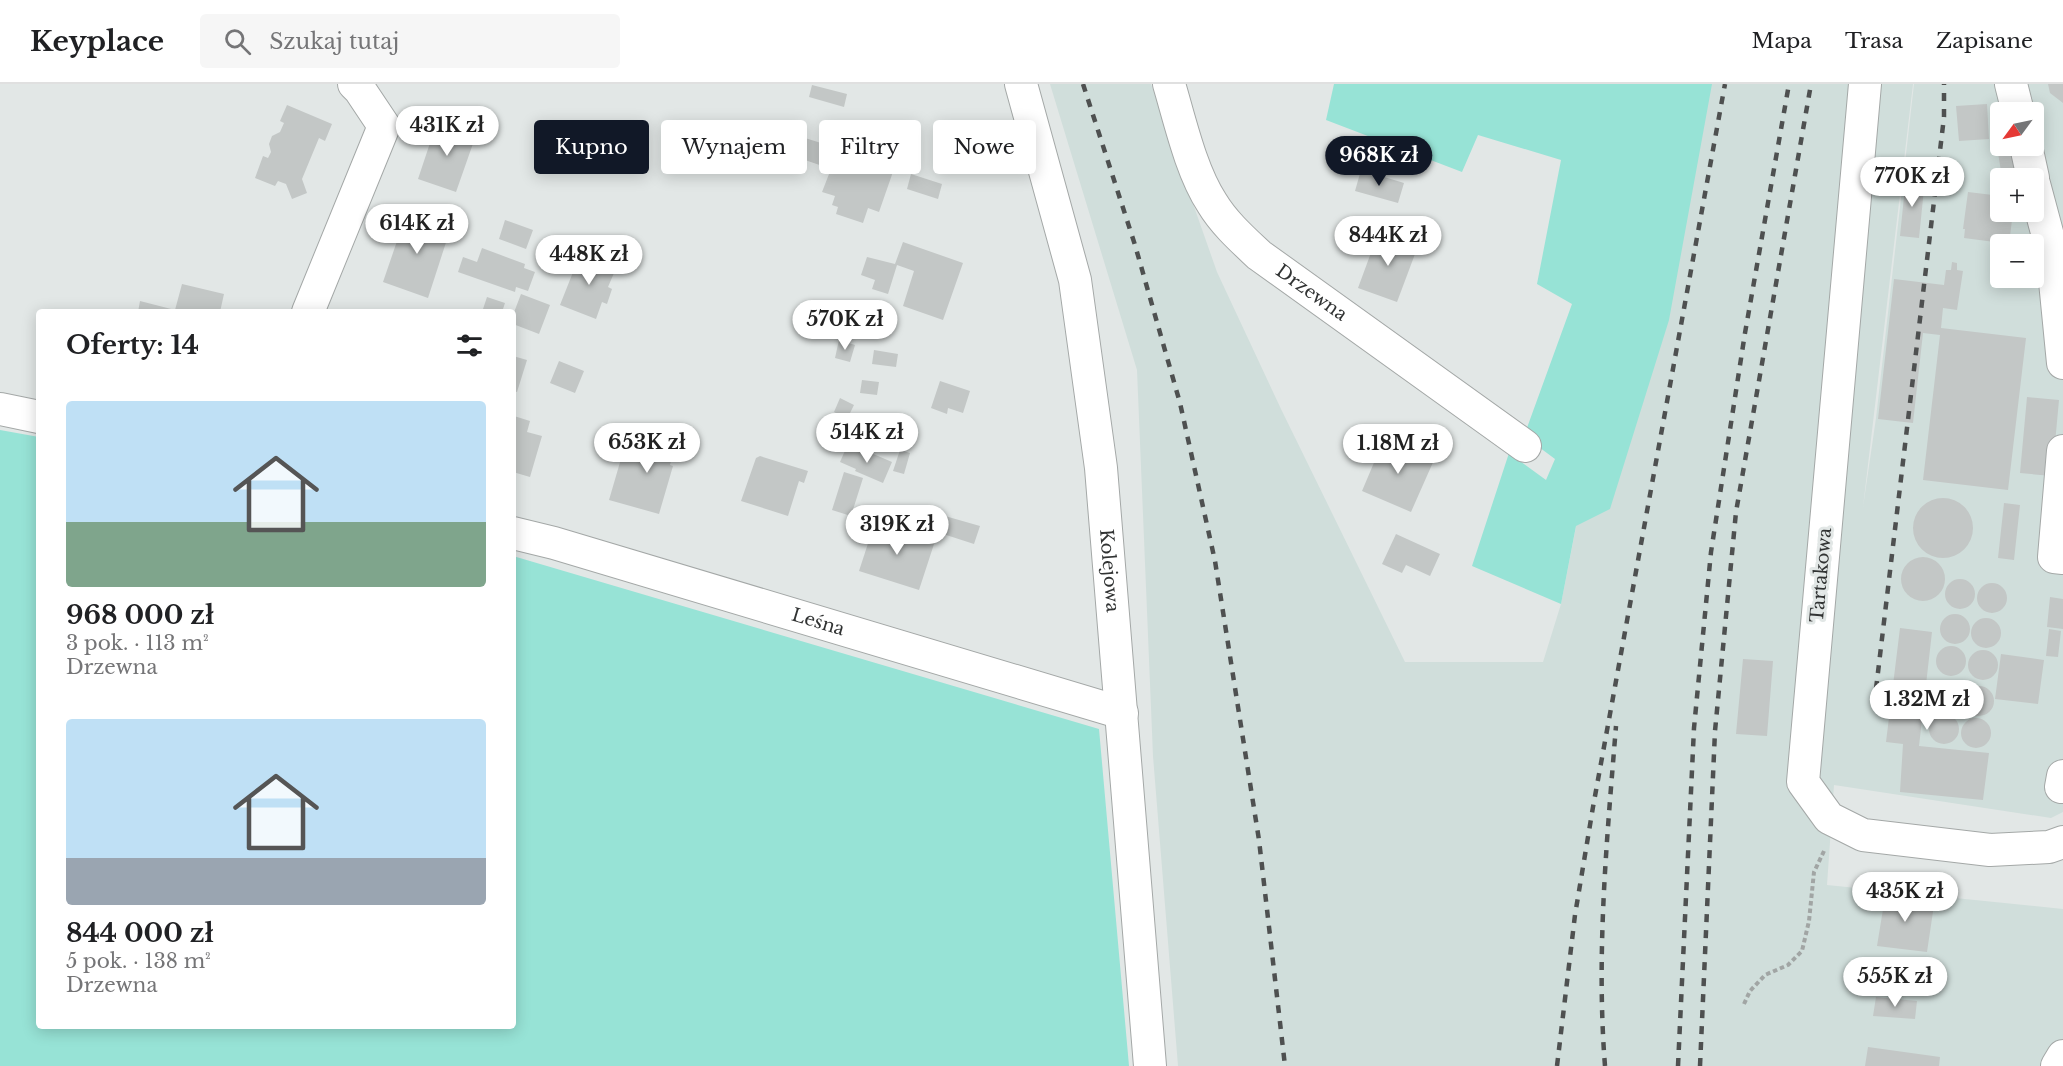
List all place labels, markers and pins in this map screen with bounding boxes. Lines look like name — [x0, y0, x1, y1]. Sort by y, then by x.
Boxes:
pin: 431K zł — [392, 106, 502, 157]
pin: 968K zł — [1324, 136, 1434, 187]
pin: 770K zł — [1857, 157, 1967, 208]
pin: 614K zł — [362, 204, 472, 255]
pin: 844K zł — [1333, 216, 1443, 267]
pin: 448K zł — [534, 235, 644, 286]
pin: 570K zł — [790, 300, 900, 351]
pin: 514K zł — [812, 413, 922, 464]
pin: 653K zł — [592, 423, 702, 474]
pin: 1.18M zł — [1336, 424, 1460, 475]
pin: 319K zł — [842, 505, 952, 556]
pin: 1.32M zł — [1865, 680, 1989, 731]
pin: 435K zł — [1850, 872, 1960, 923]
pin: 555K zł — [1840, 957, 1950, 1008]

